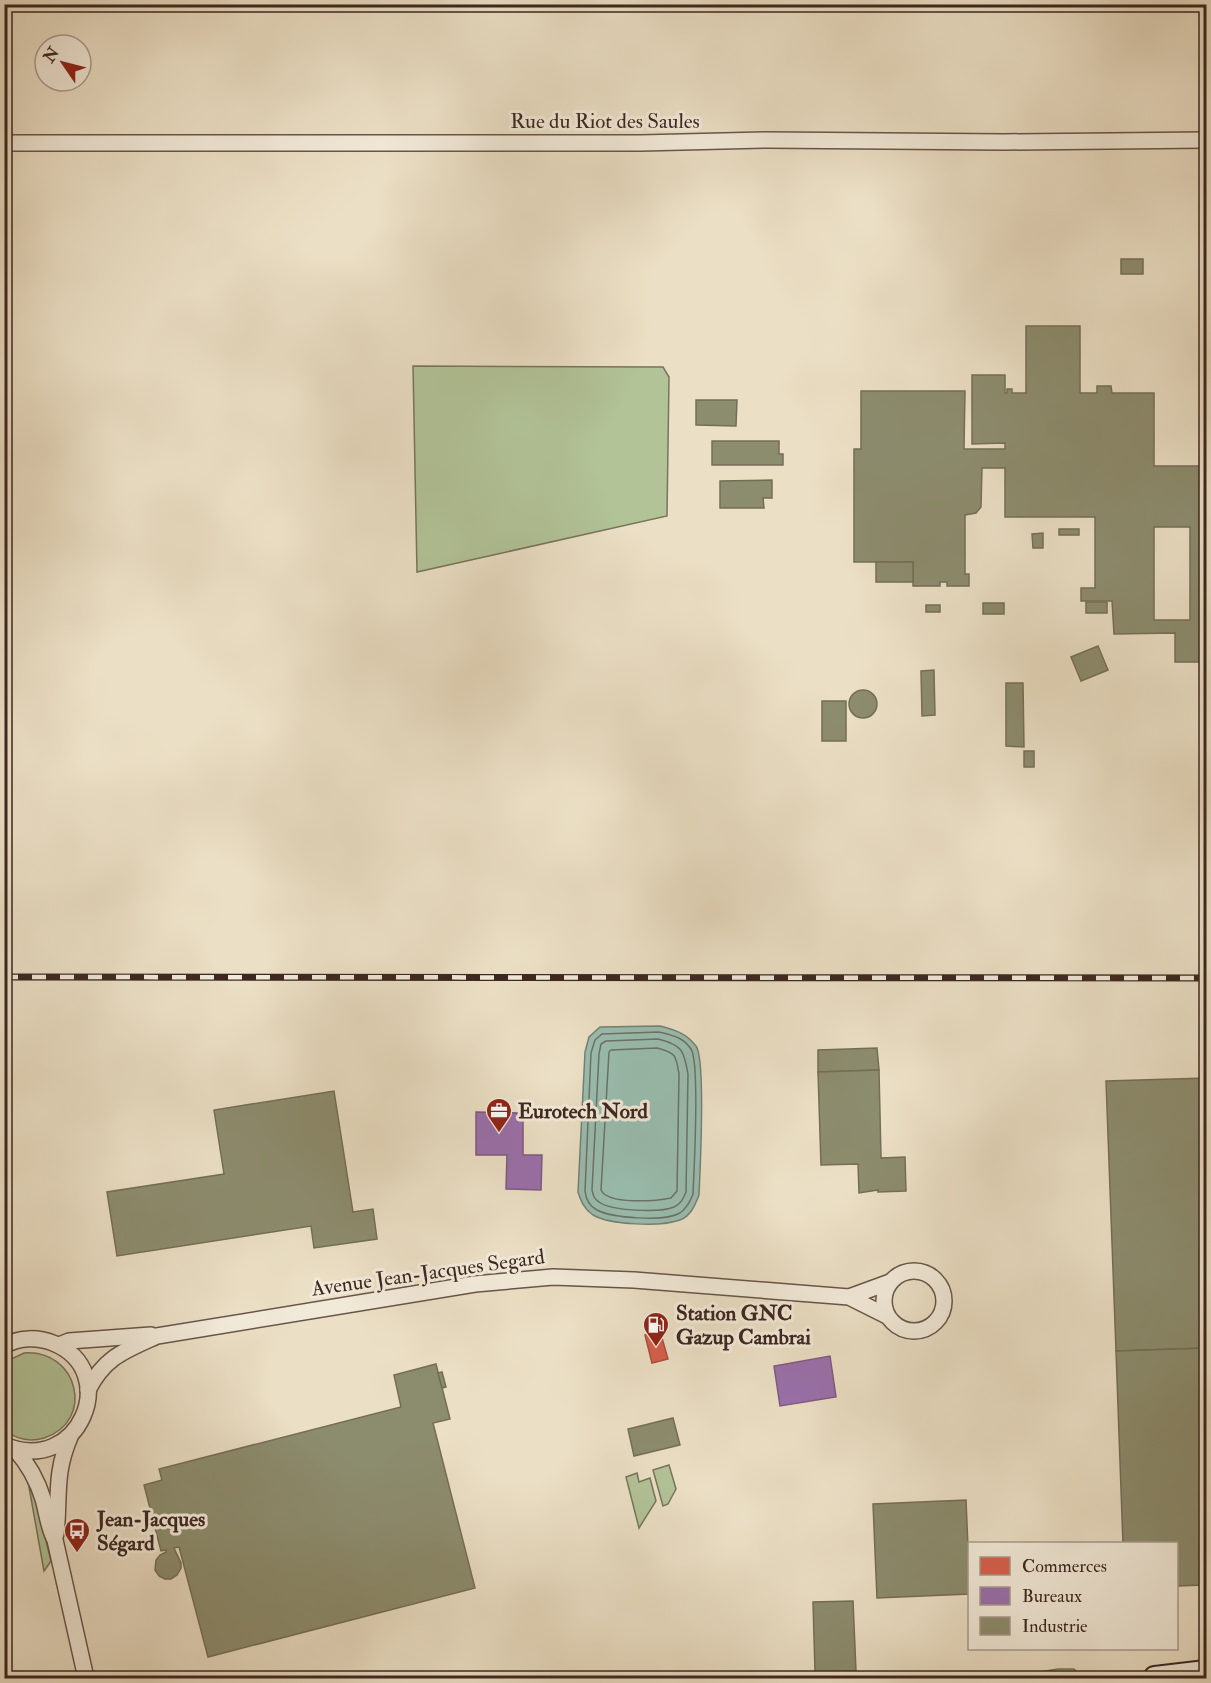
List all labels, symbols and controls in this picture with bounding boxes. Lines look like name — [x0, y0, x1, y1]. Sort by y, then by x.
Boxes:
north arrow — [33, 33, 93, 93]
text: N — [39, 43, 64, 67]
street label: Rue du Riot des Saules — [510, 108, 700, 135]
office icon: Eurotech Nord — [484, 1096, 514, 1134]
place label: Eurotech Nord — [518, 1098, 648, 1125]
street label: Avenue Jean-Jacques Segard — [309, 1243, 547, 1303]
place label: Station GNC Gazup Cambrai — [676, 1300, 811, 1351]
fuel station icon: Station GNC Gazup Cambrai — [641, 1310, 671, 1348]
place label: Jean-Jacques Ségard — [96, 1506, 205, 1557]
bus stop icon: Jean-Jacques Ségard — [62, 1516, 92, 1554]
legend — [968, 1542, 1178, 1650]
text: Commerces — [1022, 1555, 1107, 1578]
text: Bureaux — [1022, 1585, 1082, 1608]
text: Industrie — [1022, 1615, 1088, 1638]

